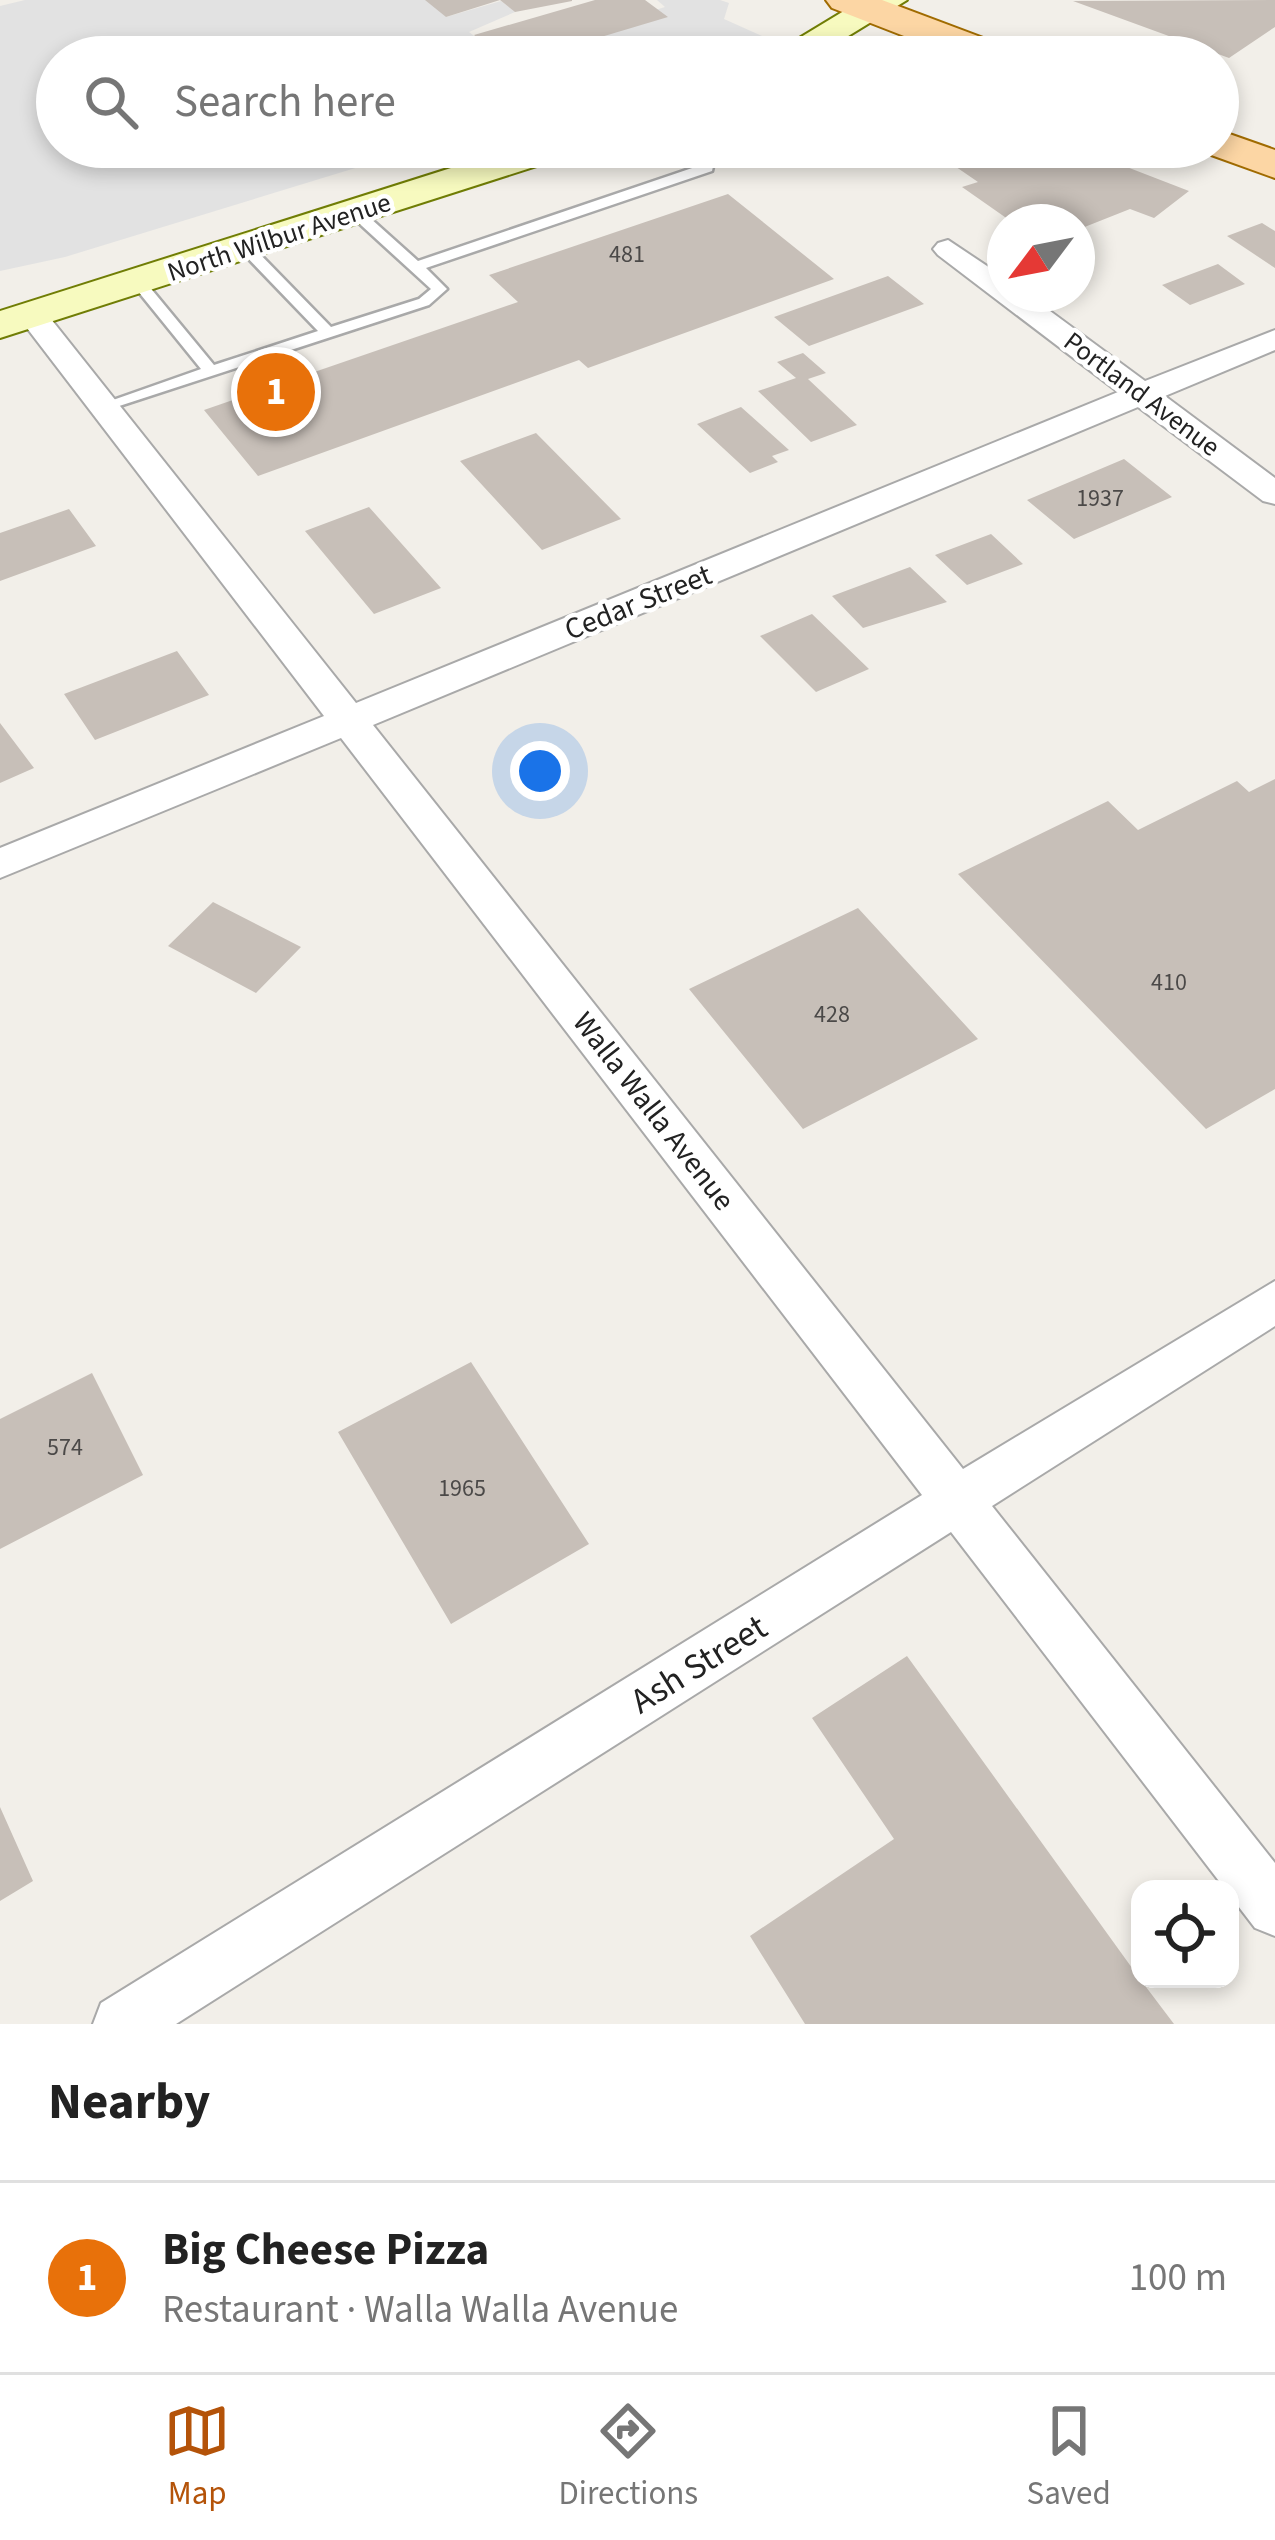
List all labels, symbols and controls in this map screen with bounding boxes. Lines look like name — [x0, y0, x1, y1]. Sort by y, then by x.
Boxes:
search box — [36, 36, 1239, 168]
icon: search — [78, 69, 144, 135]
text: Search here — [174, 70, 396, 134]
street label: North Wilbur Avenue — [162, 183, 396, 292]
north arrow — [987, 204, 1095, 312]
house number: 481 — [609, 237, 645, 272]
street label: Portland Avenue — [1055, 323, 1228, 466]
pin: 1 — [237, 347, 315, 437]
house number: 1937 — [1076, 481, 1124, 516]
street label: Cedar Street — [558, 553, 718, 651]
your location — [510, 741, 570, 801]
house number: 410 — [1151, 965, 1187, 1000]
house number: 428 — [814, 997, 850, 1032]
street label: Walla Walla Avenue — [562, 1003, 745, 1220]
house number: 574 — [47, 1430, 83, 1465]
house number: 1965 — [438, 1471, 486, 1506]
street label: Ash Street — [621, 1602, 777, 1726]
map controls — [1131, 1880, 1239, 1988]
button: locate — [1131, 1880, 1239, 1988]
text: Nearby — [48, 2066, 210, 2138]
text: Big Cheese Pizza — [162, 2218, 489, 2282]
text: 1 — [77, 2250, 97, 2306]
text: 100 m — [1129, 2250, 1227, 2306]
text: Restaurant · Walla Walla Avenue — [162, 2282, 678, 2338]
tab: Map — [164, 2398, 230, 2517]
tab: Directions — [559, 2398, 698, 2517]
tab: Saved — [1027, 2398, 1111, 2517]

